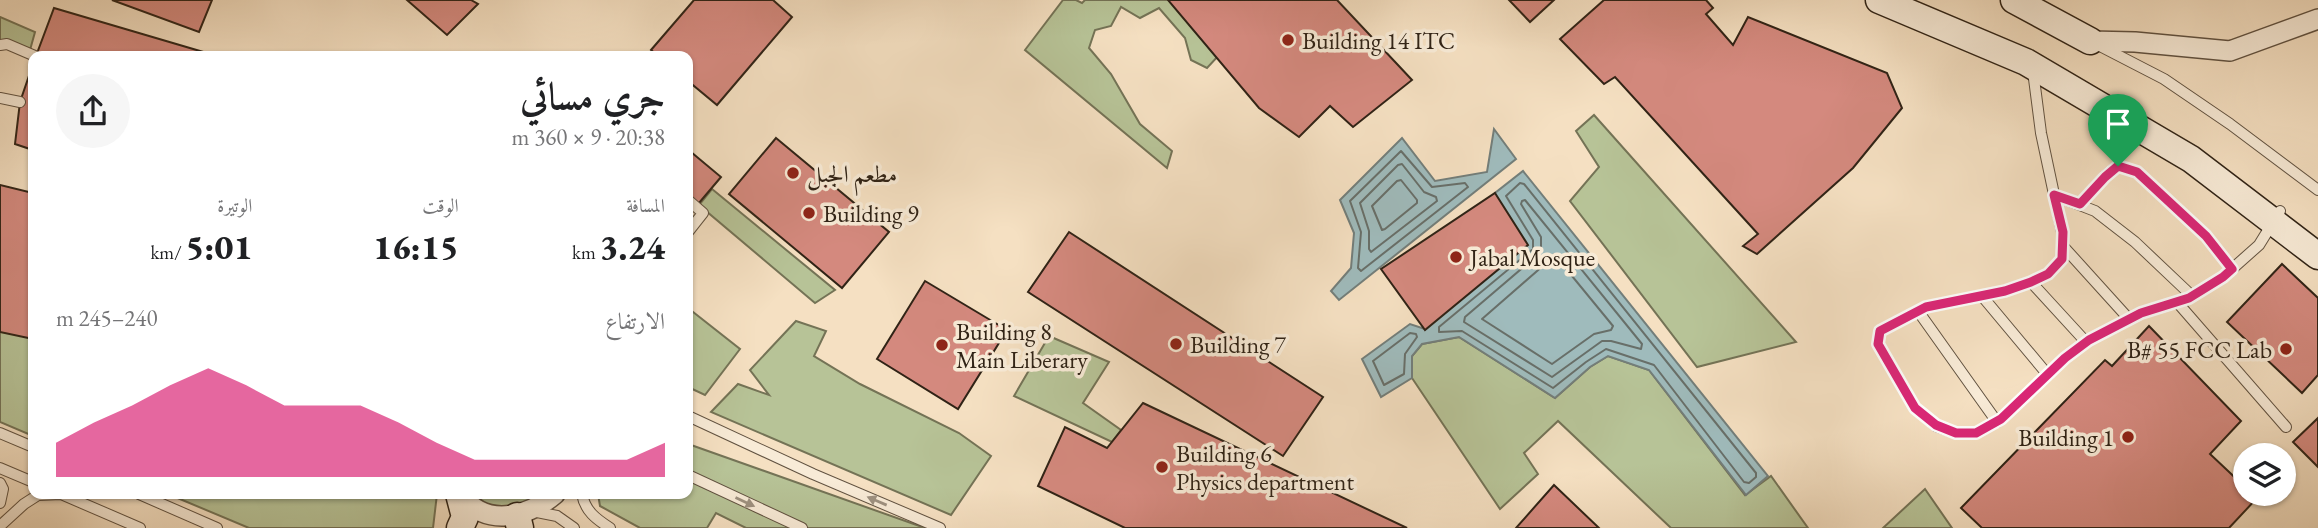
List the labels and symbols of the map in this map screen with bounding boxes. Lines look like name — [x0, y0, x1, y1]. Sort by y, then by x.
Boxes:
place label: Building 14 ITC — [1302, 25, 1455, 56]
marker: Building 14 ITC — [1280, 32, 1296, 48]
pin — [2088, 94, 2148, 166]
place label: مطعم الجبل — [807, 158, 897, 196]
marker: مطعم الجبل — [785, 165, 801, 181]
place label: Building 9 — [823, 198, 919, 229]
marker: Building 9 — [801, 205, 817, 221]
place label: Jabal Mosque — [1468, 242, 1595, 273]
marker: Jabal Mosque — [1448, 249, 1464, 265]
place label: Building 8 Main Liberary — [956, 316, 1088, 375]
place label: Building 7 — [1190, 329, 1286, 360]
place label: B# 55 FCC Lab — [2127, 334, 2272, 365]
marker: Building 7 — [1168, 336, 1184, 352]
marker: Building 8 Main Liberary — [934, 337, 950, 353]
marker: B# 55 FCC Lab — [2278, 341, 2294, 357]
place label: Building 1 — [2018, 422, 2114, 453]
marker: Building 1 — [2120, 429, 2136, 445]
place label: Building 6 Physics department — [1176, 438, 1354, 497]
marker: Building 6 Physics department — [1154, 459, 1170, 475]
one-way arrow — [735, 496, 755, 508]
one-way arrow — [867, 496, 888, 507]

